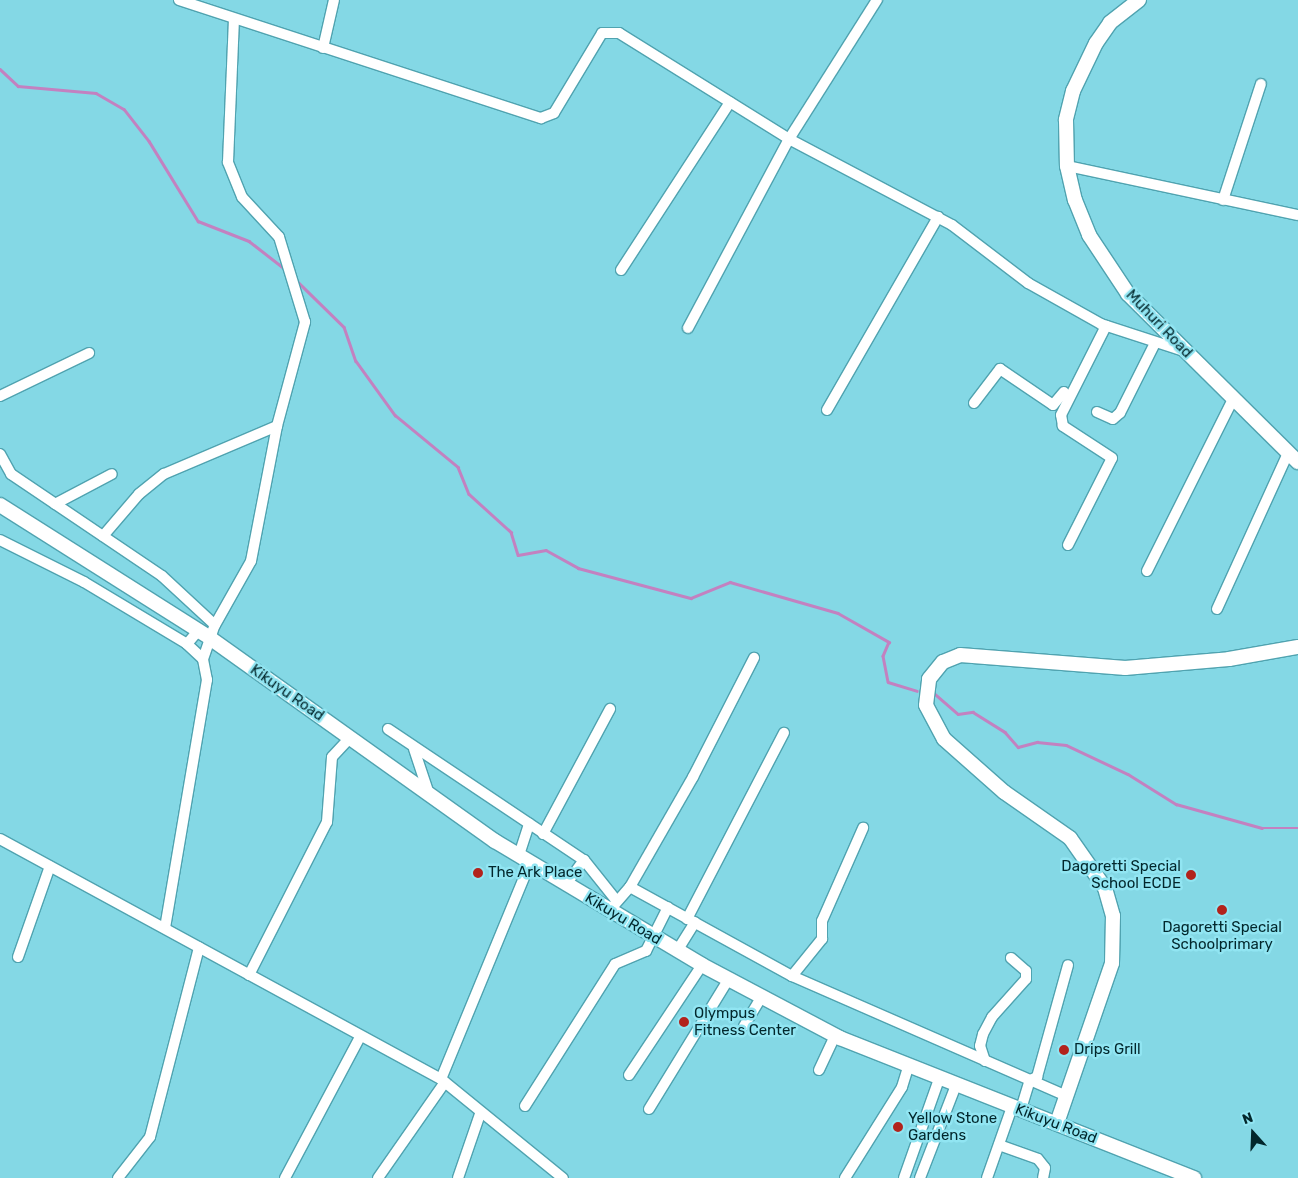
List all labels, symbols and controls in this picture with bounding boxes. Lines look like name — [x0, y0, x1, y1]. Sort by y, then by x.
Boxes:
street label: Muhuri Road — [1122, 286, 1196, 362]
street label: Kikuyu Road — [247, 661, 327, 725]
place label: Dagoretti Special School ECDE — [1061, 857, 1181, 892]
place label: The Ark Place — [488, 864, 583, 882]
marker: The Ark Place — [472, 867, 484, 879]
marker: Dagoretti Special School ECDE — [1185, 869, 1197, 881]
street label: Kikuyu Road — [582, 889, 664, 949]
marker: Dagoretti Special Schoolprimary — [1216, 904, 1228, 916]
place label: Dagoretti Special Schoolprimary — [1162, 918, 1282, 953]
place label: Olympus Fitness Center — [694, 1004, 796, 1039]
marker: Olympus Fitness Center — [678, 1016, 690, 1028]
place label: Drips Grill — [1074, 1041, 1141, 1059]
marker: Drips Grill — [1058, 1044, 1070, 1056]
street label: Kikuyu Road — [1013, 1100, 1099, 1148]
north arrow — [1228, 1108, 1278, 1158]
place label: Yellow Stone Gardens — [908, 1109, 998, 1144]
text: N — [1240, 1109, 1255, 1128]
marker: Yellow Stone Gardens — [892, 1121, 904, 1133]

